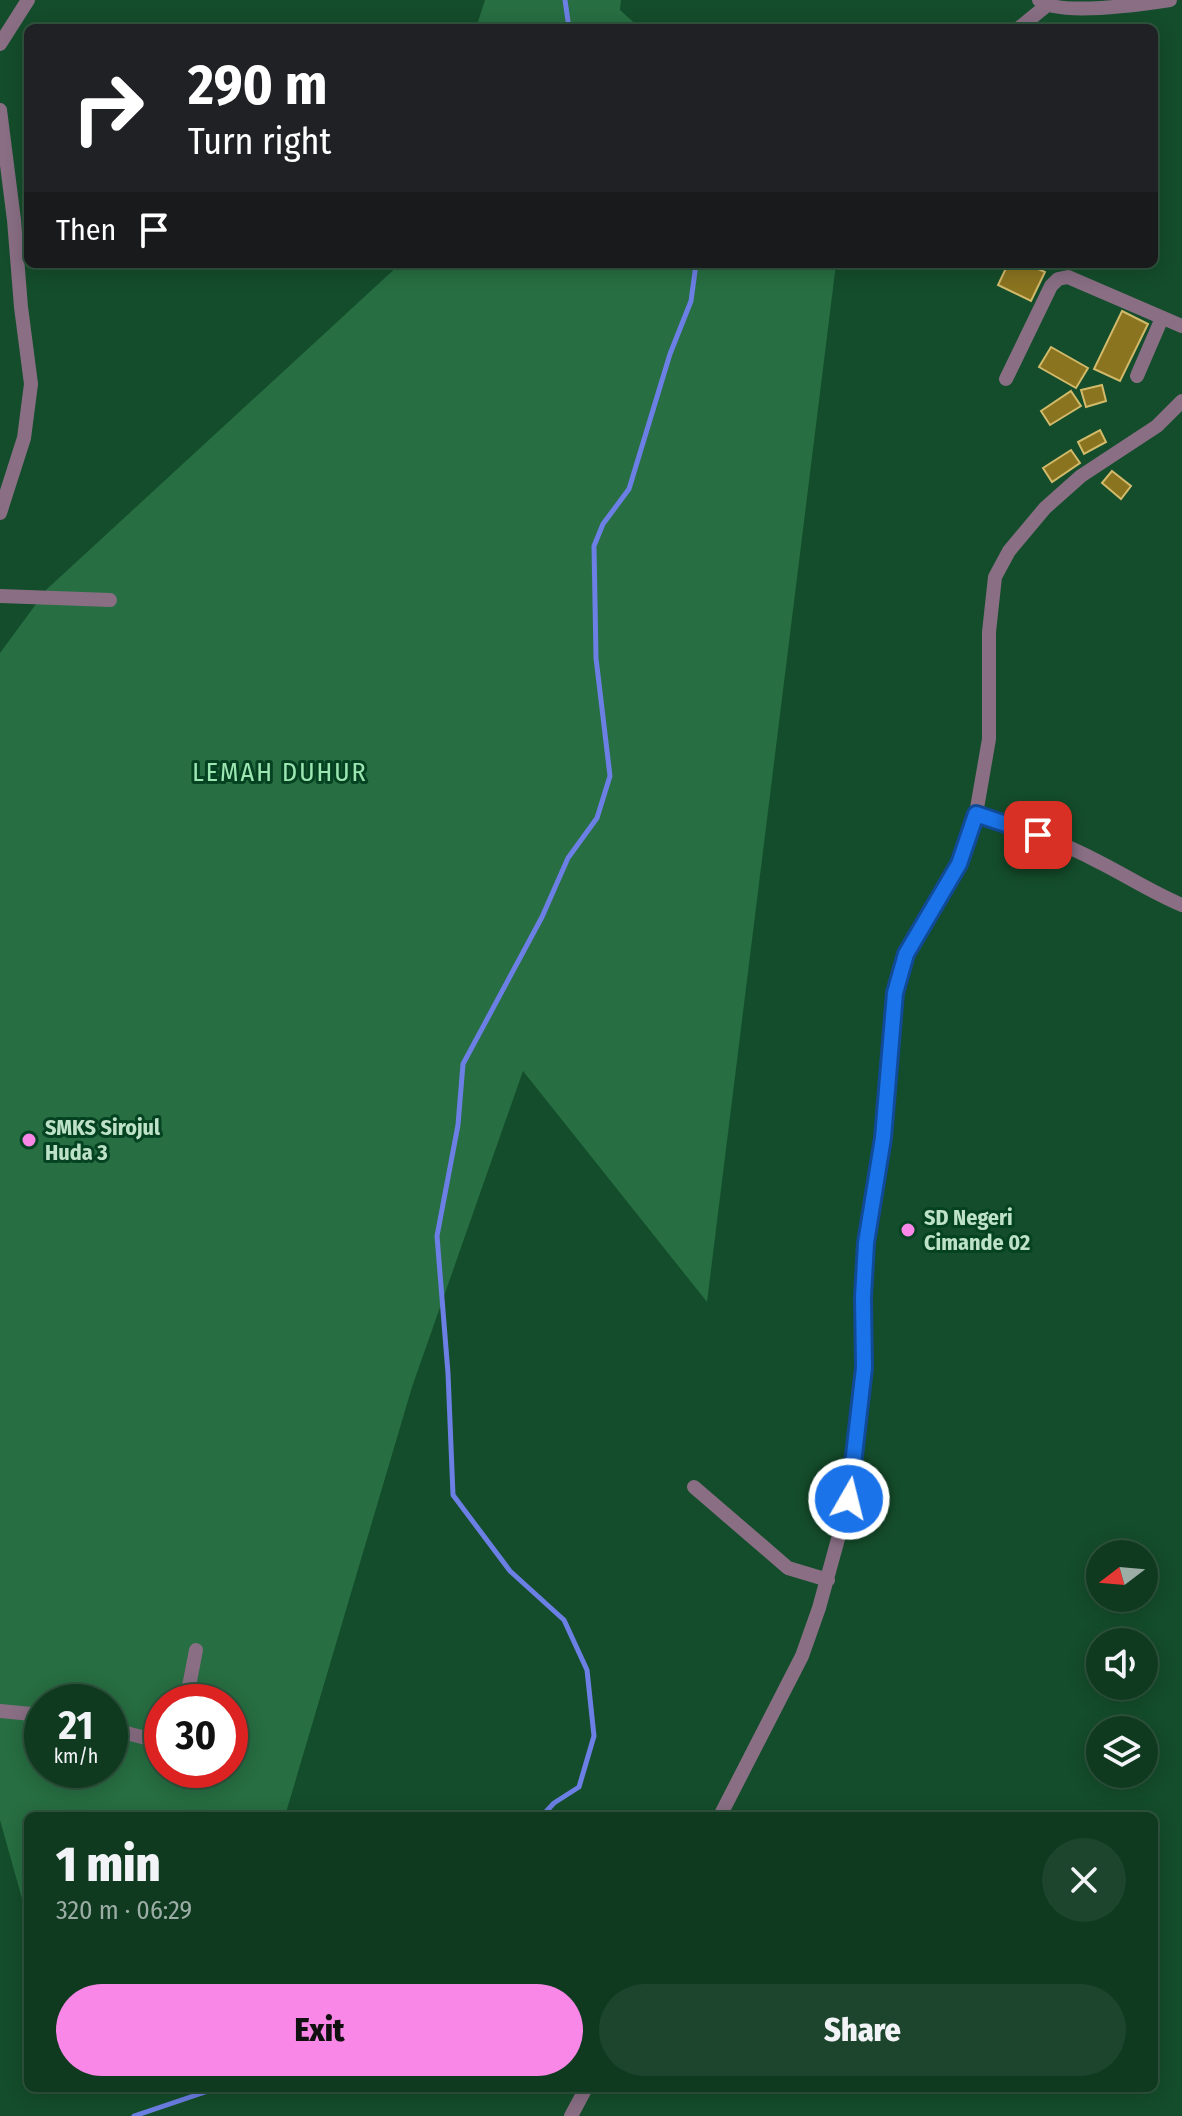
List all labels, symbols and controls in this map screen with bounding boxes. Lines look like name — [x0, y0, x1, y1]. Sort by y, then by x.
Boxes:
text: 290 m — [188, 52, 328, 119]
icon: right — [56, 56, 160, 160]
text: Turn right — [188, 120, 331, 164]
icon: arrive — [132, 208, 176, 252]
text: Then — [56, 212, 116, 248]
district label: LEMAH DUHUR — [192, 757, 368, 788]
pin — [1004, 801, 1072, 869]
icon: arrive — [1016, 813, 1060, 857]
place label: SMKS Sirojul Huda 3 — [45, 1114, 161, 1166]
marker: SMKS Sirojul Huda 3 — [20, 1131, 38, 1149]
place label: SD Negeri Cimande 02 — [924, 1204, 1030, 1256]
marker: SD Negeri Cimande 02 — [899, 1221, 917, 1239]
position arrow — [807, 1457, 891, 1541]
north arrow — [1086, 1540, 1158, 1612]
map controls — [1086, 1540, 1158, 1788]
button: sound — [1086, 1628, 1158, 1700]
speed limit sign: 30 — [144, 1684, 248, 1788]
text: 21 — [59, 1702, 93, 1750]
button: layers — [1086, 1716, 1158, 1788]
text: km/h — [54, 1744, 98, 1768]
text: 1 min — [56, 1836, 160, 1894]
button: close — [1042, 1838, 1126, 1922]
text: 320 m · 06:29 — [56, 1895, 192, 1926]
button: Exit — [56, 1984, 583, 2076]
button: Share — [599, 1984, 1126, 2076]

